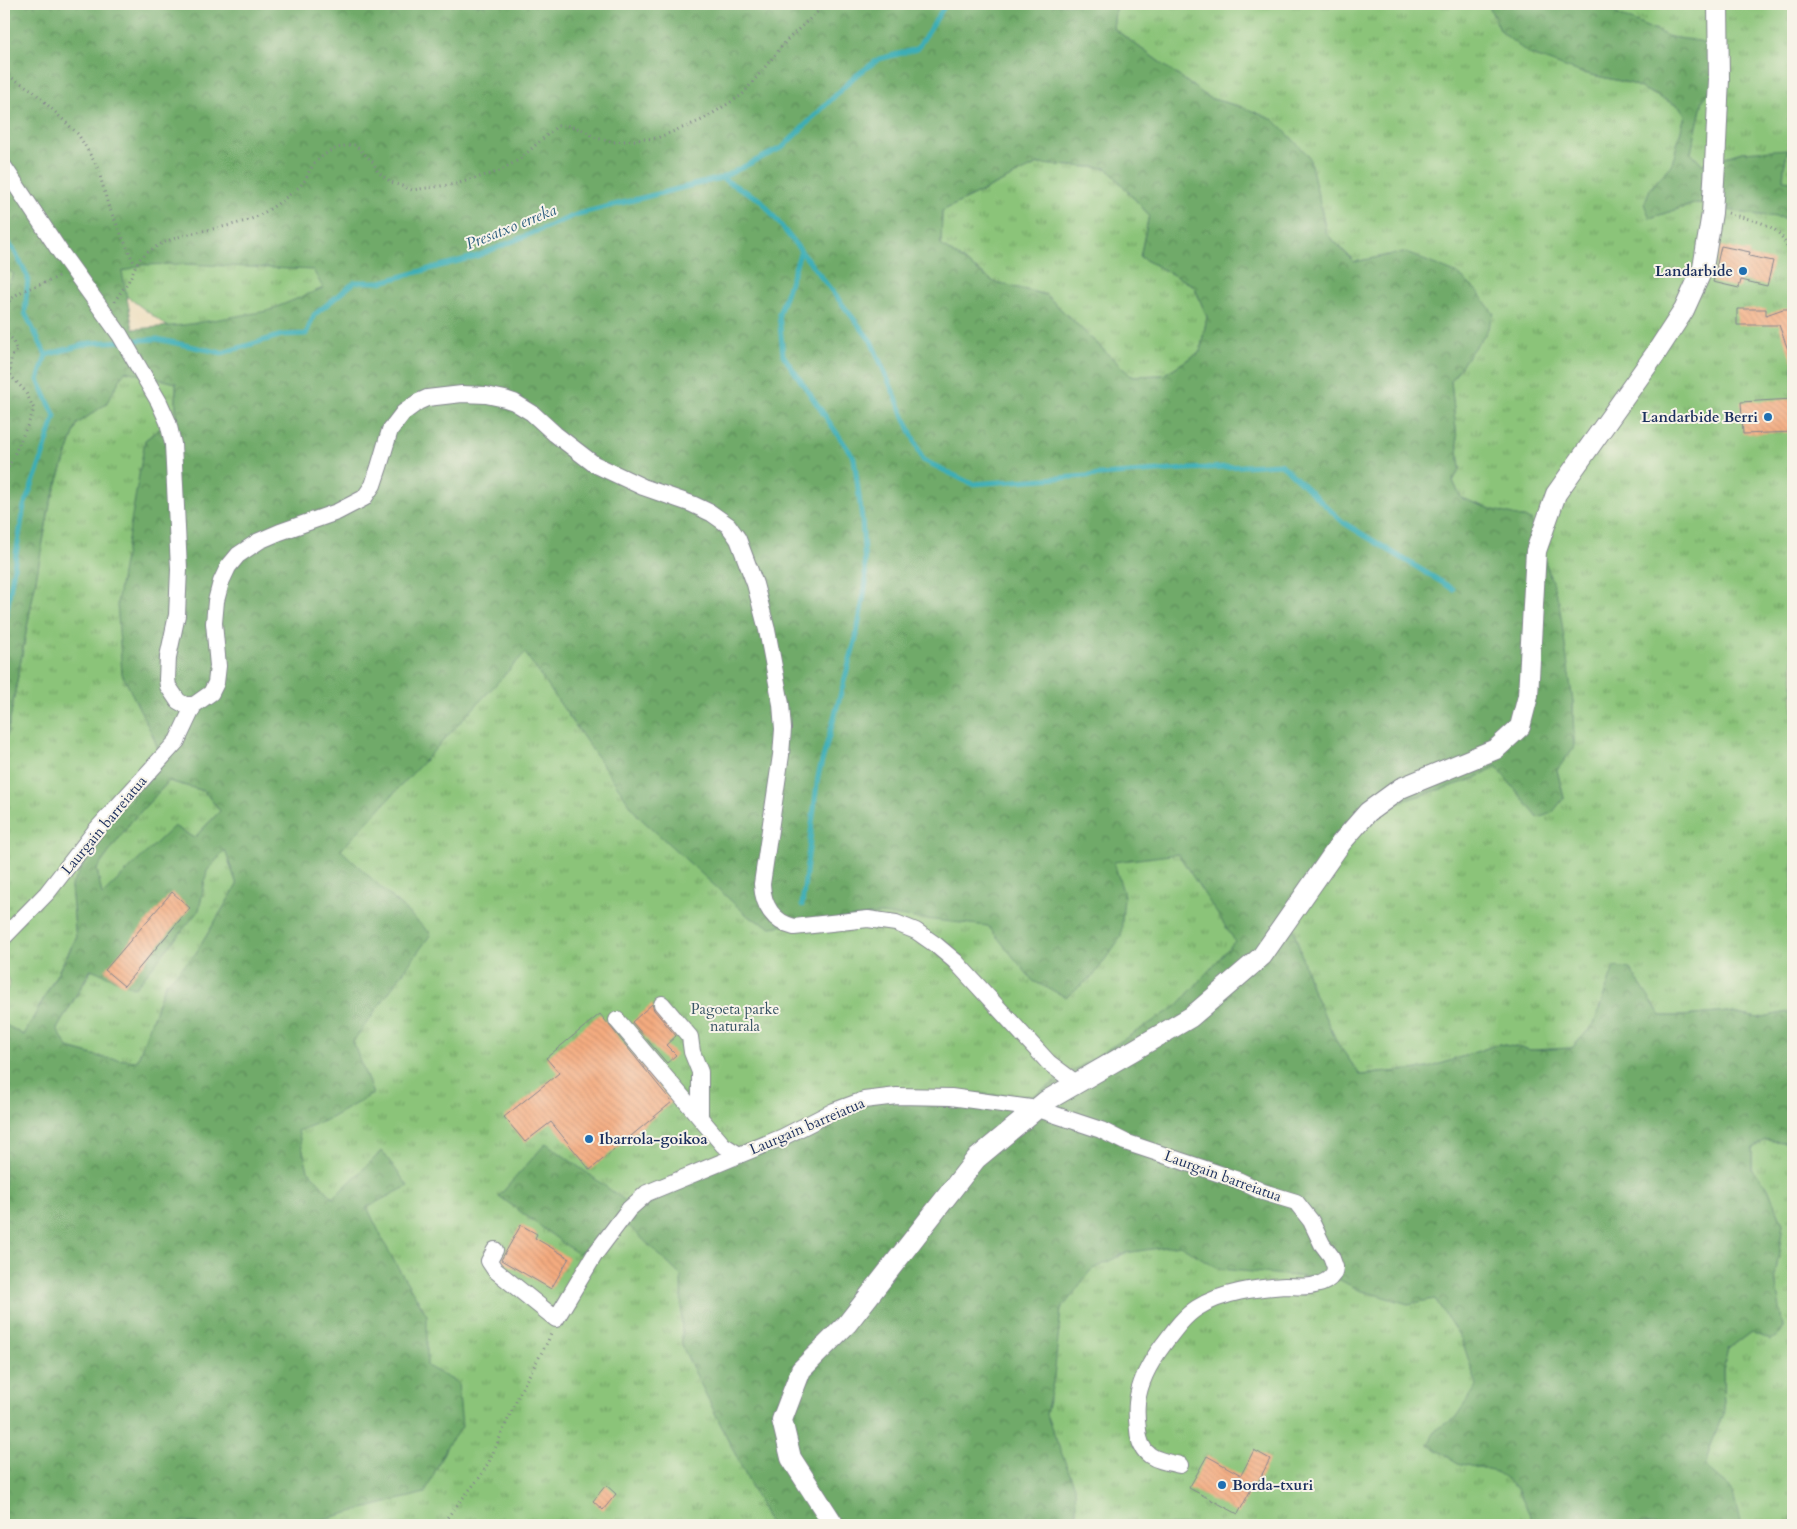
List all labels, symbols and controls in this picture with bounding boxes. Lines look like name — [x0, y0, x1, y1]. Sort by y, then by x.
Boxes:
water label: Presatxo erreka — [462, 199, 560, 255]
place label: Landarbide — [1655, 261, 1733, 281]
marker: Landarbide — [1737, 265, 1749, 277]
place label: Landarbide Berri — [1642, 407, 1758, 427]
marker: Landarbide Berri — [1762, 411, 1774, 423]
street label: Laurgain barreiatua — [57, 771, 152, 879]
park label: Pagoeta parke naturala — [691, 999, 780, 1036]
street label: Laurgain barreiatua — [746, 1092, 868, 1159]
place label: Ibarrola-goikoa — [599, 1129, 708, 1149]
marker: Ibarrola-goikoa — [583, 1133, 595, 1145]
street label: Laurgain barreiatua — [1162, 1146, 1285, 1207]
place label: Borda-txuri — [1232, 1475, 1313, 1495]
marker: Borda-txuri — [1216, 1479, 1228, 1491]

